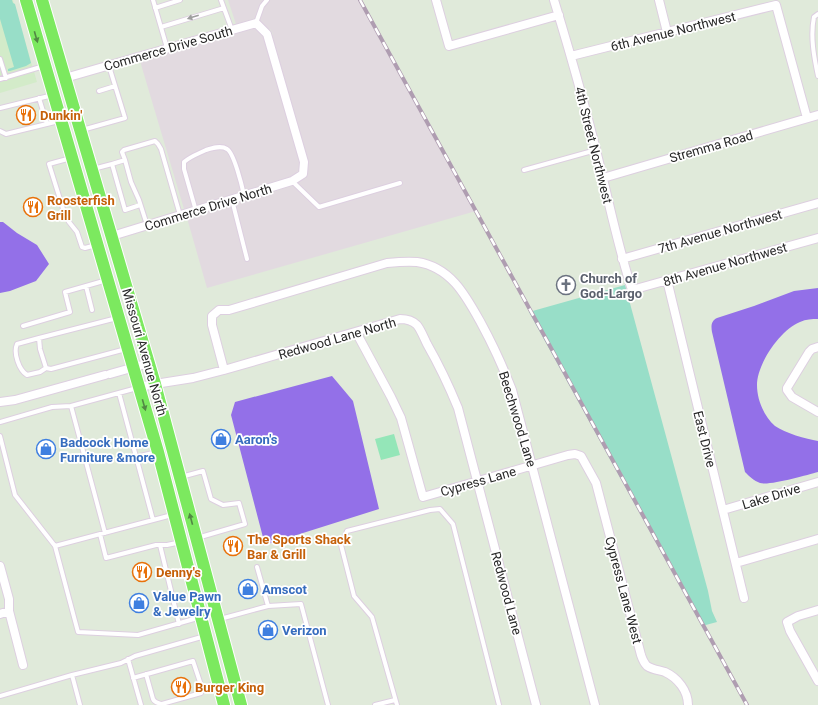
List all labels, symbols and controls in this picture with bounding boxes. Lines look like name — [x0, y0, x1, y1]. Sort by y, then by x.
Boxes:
street label: 6th Avenue Northwest — [609, 9, 737, 54]
one-way arrow — [186, 15, 198, 21]
street label: Commerce Drive South — [102, 23, 234, 74]
one-way arrow — [34, 31, 40, 44]
street label: 4th Street Northwest — [572, 85, 615, 205]
restaurant icon: Dunkin' — [15, 104, 37, 126]
place label: Dunkin' — [40, 108, 82, 123]
street label: Stremma Road — [668, 127, 755, 166]
street label: Commerce Drive North — [143, 181, 273, 234]
place label: Roosterfish Grill — [47, 193, 115, 223]
restaurant icon: Roosterfish Grill — [22, 196, 44, 218]
street label: 7th Avenue Northwest — [656, 207, 784, 256]
street label: 8th Avenue Northwest — [661, 240, 789, 289]
place label: Church of God-Largo — [580, 271, 642, 301]
church icon: Church of God-Largo — [555, 274, 577, 296]
street label: Missouri Avenue North — [119, 287, 170, 418]
street label: Redwood Lane North — [277, 315, 398, 362]
street label: Beechwood Lane — [496, 370, 539, 469]
one-way arrow — [141, 399, 147, 411]
street label: East Drive — [690, 409, 719, 469]
shop icon: Aaron's — [210, 428, 232, 450]
place label: Aaron's — [235, 432, 278, 447]
place label: Badcock Home Furniture &more — [60, 435, 155, 465]
shop icon: Badcock Home Furniture &more — [35, 438, 57, 460]
street label: Cypress Lane — [439, 464, 518, 499]
street label: Lake Drive — [740, 481, 802, 512]
one-way arrow — [188, 512, 194, 525]
place label: The Sports Shack Bar & Grill — [247, 532, 352, 562]
restaurant icon: The Sports Shack Bar & Grill — [222, 535, 244, 557]
street label: Cypress Lane West — [602, 535, 645, 645]
street label: Redwood Lane — [488, 550, 525, 636]
restaurant icon: Denny's — [131, 561, 153, 583]
place label: Denny's — [156, 565, 201, 580]
shop icon: Amscot — [237, 578, 259, 600]
place label: Amscot — [262, 582, 308, 597]
place label: Value Pawn & Jewelry — [153, 589, 221, 619]
shop icon: Value Pawn & Jewelry — [128, 592, 150, 614]
shop icon: Verizon — [257, 619, 279, 641]
place label: Verizon — [282, 623, 327, 638]
restaurant icon: Burger King — [170, 676, 192, 698]
place label: Burger King — [195, 680, 264, 695]

